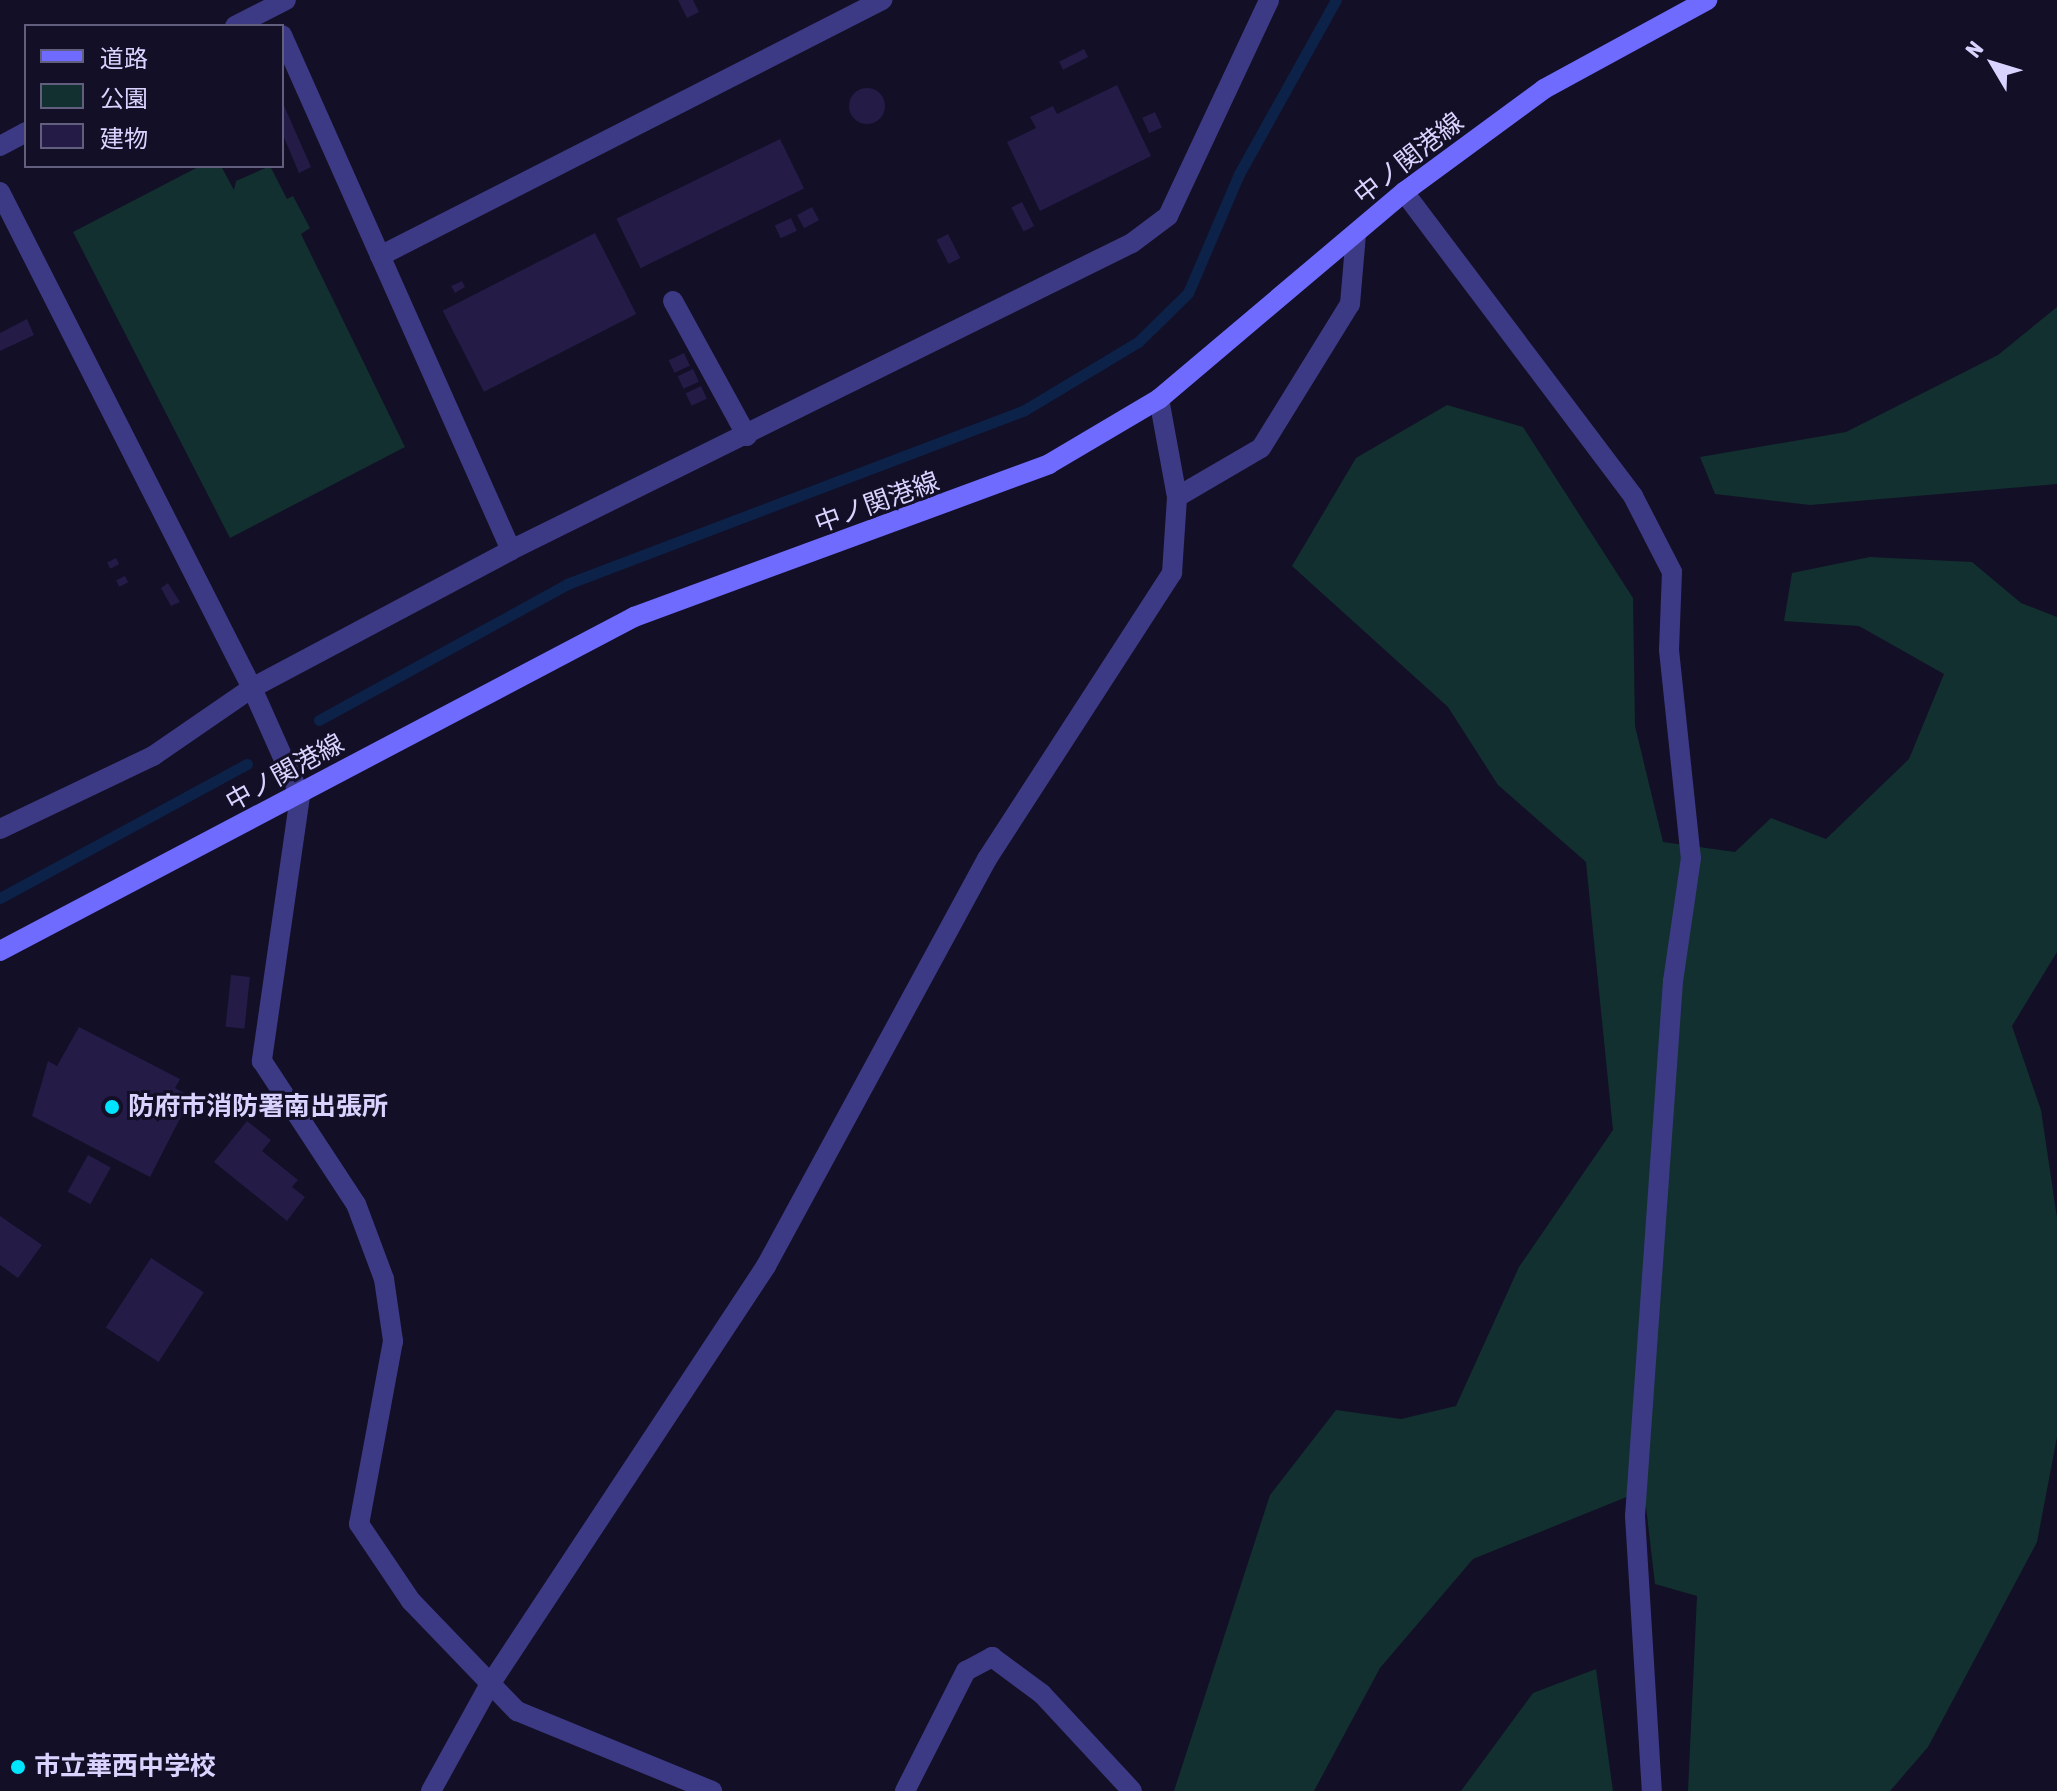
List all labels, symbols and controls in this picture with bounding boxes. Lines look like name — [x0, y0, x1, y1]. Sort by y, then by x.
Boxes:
legend — [24, 24, 284, 168]
north arrow — [1953, 24, 2033, 104]
text: N — [1960, 36, 1988, 62]
text: 道路 — [100, 45, 148, 72]
text: 公園 — [100, 85, 148, 112]
street label: 中ノ関港線 — [1348, 107, 1470, 211]
text: 建物 — [100, 125, 148, 152]
street label: 中ノ関港線 — [811, 466, 943, 540]
street label: 中ノ関港線 — [221, 728, 349, 818]
place label: 防府市消防署南出張所 — [128, 1091, 388, 1123]
marker: 防府市消防署南出張所 — [103, 1098, 121, 1116]
place label: 市立華西中学校 — [34, 1751, 216, 1783]
marker: 市立華西中学校 — [9, 1758, 27, 1776]

